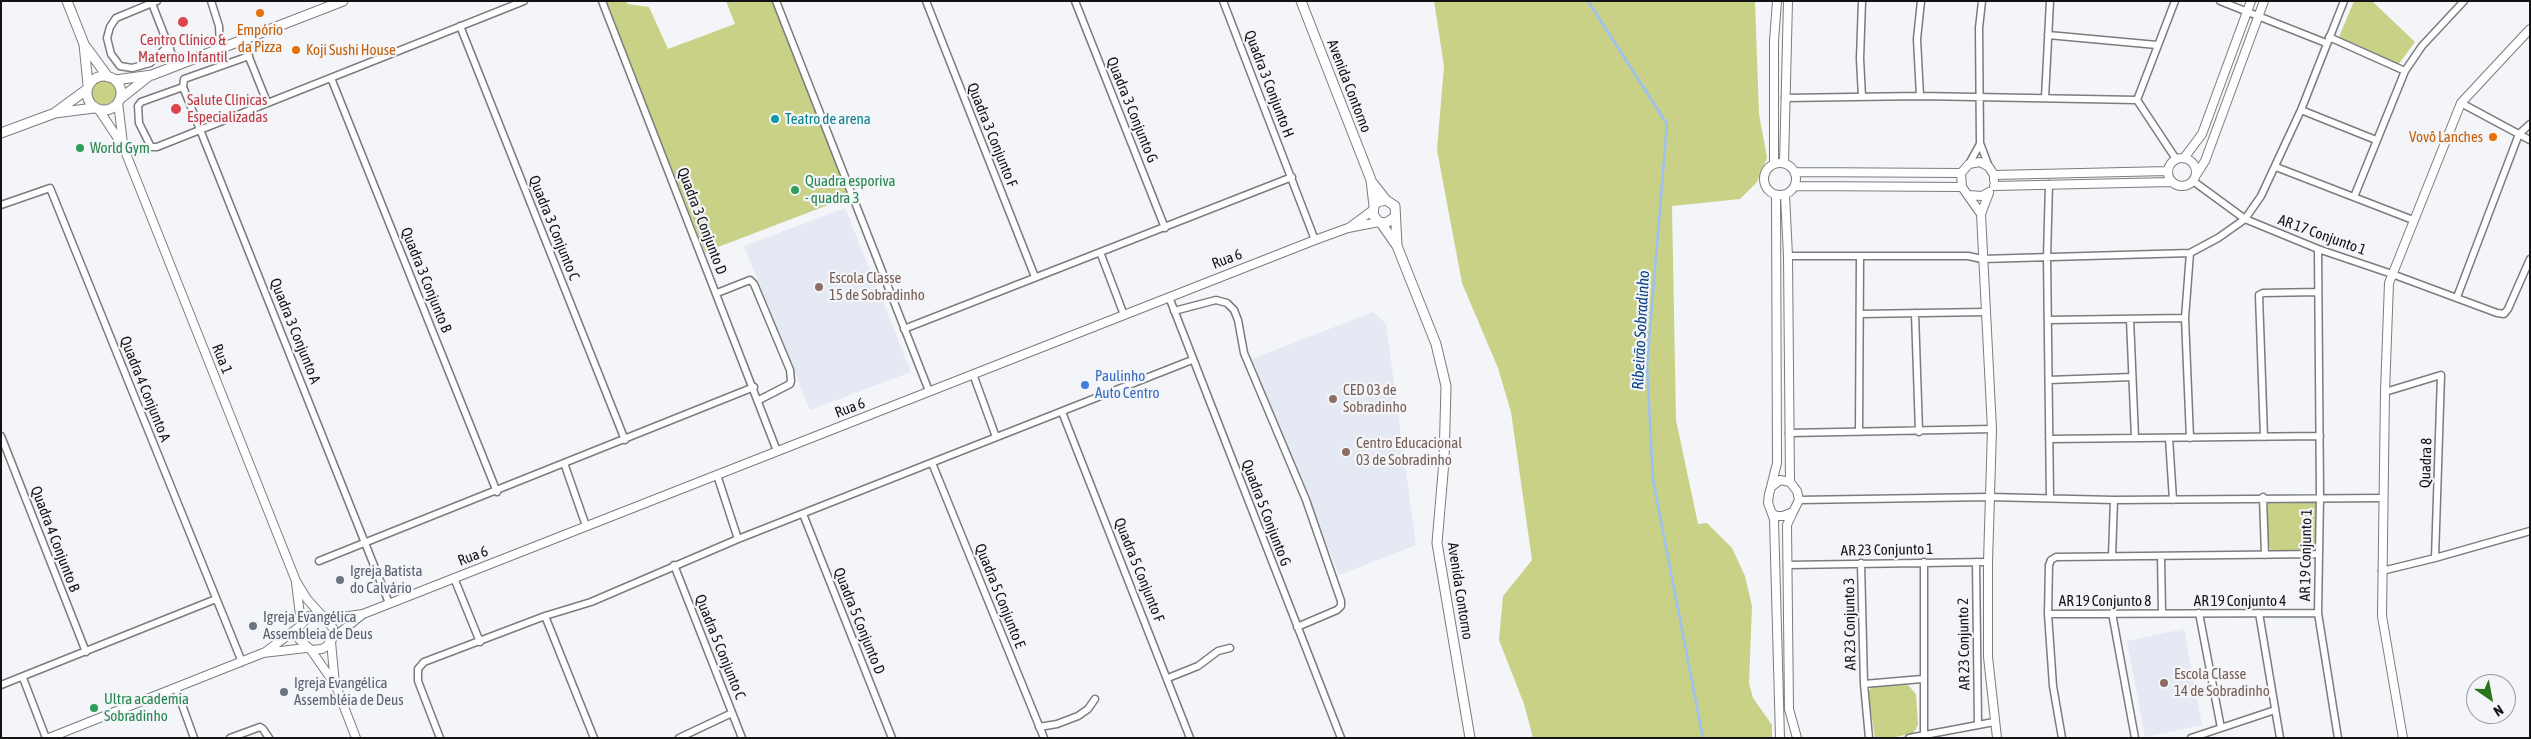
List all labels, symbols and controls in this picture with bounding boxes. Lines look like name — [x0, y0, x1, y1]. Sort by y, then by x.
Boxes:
marker: Empório da Pizza — [254, 7, 266, 19]
marker: Centro Clínico & Materno Infantil — [176, 15, 190, 29]
place label: Empório da Pizza — [237, 21, 283, 56]
street label: Quadra 3 Conjunto H — [1240, 28, 1298, 140]
place label: Centro Clínico & Materno Infantil — [138, 31, 228, 66]
street label: Avenida Contorno — [1323, 37, 1375, 135]
place label: Koji Sushi House — [306, 41, 396, 59]
marker: Koji Sushi House — [290, 44, 302, 56]
street label: Quadra 3 Conjunto G — [1103, 54, 1161, 166]
street label: Quadra 3 Conjunto F — [963, 80, 1021, 190]
place label: Salute Clínicas Especializadas — [187, 91, 268, 126]
marker: Salute Clínicas Especializadas — [169, 102, 183, 116]
place label: Teatro de arena — [785, 110, 871, 128]
marker: Teatro de arena — [769, 113, 781, 125]
place label: Vovô Lanches — [2409, 128, 2483, 146]
marker: Vovô Lanches — [2487, 131, 2499, 143]
place label: World Gym — [90, 139, 150, 157]
marker: World Gym — [74, 142, 86, 154]
street label: Quadra 3 Conjunto D — [673, 165, 731, 277]
place label: Quadra esporiva - quadra 3 — [805, 172, 895, 207]
street label: Quadra 3 Conjunto C — [525, 173, 583, 283]
marker: Quadra esporiva - quadra 3 — [789, 184, 801, 196]
street label: AR 17 Conjunto 1 — [2275, 211, 2369, 259]
street label: Quadra 3 Conjunto B — [397, 225, 455, 335]
street label: Rua 6 — [1209, 245, 1245, 273]
place label: Escola Classe 15 de Sobradinho — [829, 269, 925, 304]
water label: Ribeirão Sobradinho — [1628, 270, 1654, 390]
street label: Quadra 3 Conjunto A — [266, 276, 324, 386]
marker: Escola Classe 15 de Sobradinho — [813, 281, 825, 293]
street label: Quadra 4 Conjunto A — [116, 334, 174, 444]
street label: Rua 1 — [208, 341, 236, 377]
place label: Paulinho Auto Centro — [1095, 367, 1159, 402]
marker: Paulinho Auto Centro — [1079, 379, 1091, 391]
place label: CED 03 de Sobradinho — [1343, 381, 1407, 416]
marker: CED 03 de Sobradinho — [1327, 393, 1339, 405]
street label: Rua 6 — [832, 394, 868, 422]
place label: Centro Educacional 03 de Sobradinho — [1356, 434, 1462, 469]
street label: Quadra 8 — [2416, 438, 2436, 488]
marker: Centro Educacional 03 de Sobradinho — [1340, 446, 1352, 458]
street label: Quadra 5 Conjunto G — [1237, 457, 1295, 569]
street label: Quadra 4 Conjunto B — [27, 484, 83, 594]
street label: AR 19 Conjunto 1 — [2296, 509, 2316, 601]
street label: Quadra 5 Conjunto F — [1110, 515, 1168, 625]
street label: AR 23 Conjunto 1 — [1841, 540, 1933, 560]
street label: Quadra 5 Conjunto E — [971, 541, 1029, 651]
street label: Avenida Contorno — [1443, 541, 1477, 641]
street label: Rua 6 — [455, 542, 491, 570]
place label: Igreja Batista do Calvário — [350, 562, 422, 597]
street label: Quadra 5 Conjunto D — [829, 565, 889, 677]
marker: Igreja Batista do Calvário — [334, 574, 346, 586]
street label: AR 23 Conjunto 3 — [1840, 578, 1860, 670]
street label: Quadra 5 Conjunto C — [691, 592, 749, 702]
street label: AR 19 Conjunto 8 — [2059, 592, 2151, 610]
street label: AR 19 Conjunto 4 — [2194, 592, 2286, 610]
street label: AR 23 Conjunto 2 — [1954, 598, 1974, 690]
place label: Igreja Evangélica Assembleia de Deus — [263, 608, 372, 643]
marker: Igreja Evangélica Assembleia de Deus — [247, 620, 259, 632]
place label: Escola Classe 14 de Sobradinho — [2174, 665, 2270, 700]
place label: Igreja Evangélica Assembléia de Deus — [294, 674, 403, 709]
north arrow — [2466, 674, 2516, 724]
marker: Escola Classe 14 de Sobradinho — [2158, 677, 2170, 689]
marker: Igreja Evangélica Assembléia de Deus — [278, 686, 290, 698]
place label: Ultra academia Sobradinho — [104, 690, 189, 725]
marker: Ultra academia Sobradinho — [88, 702, 100, 714]
text: N — [2491, 702, 2506, 720]

